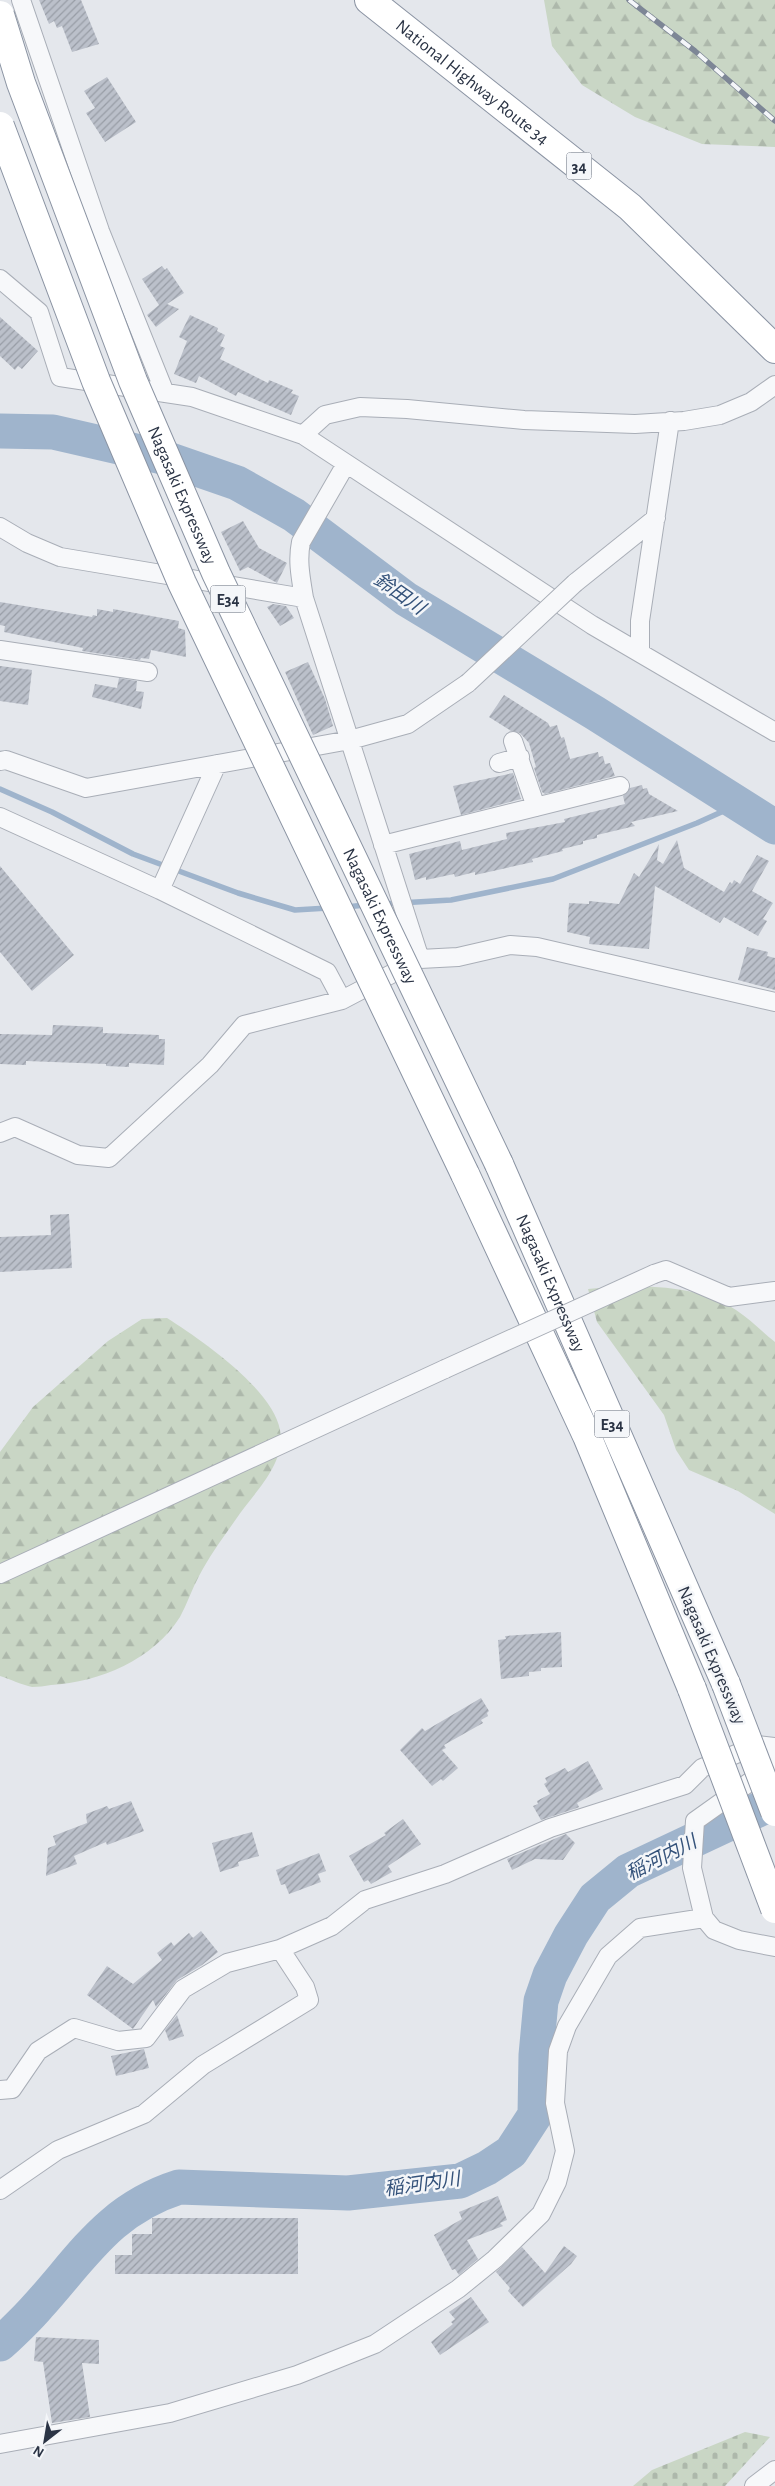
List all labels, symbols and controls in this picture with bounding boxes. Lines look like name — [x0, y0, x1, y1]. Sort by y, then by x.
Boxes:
street label: National Highway Route 34 — [392, 17, 552, 149]
road number: 34 — [566, 153, 592, 180]
street label: Nagasaki Expressway — [144, 424, 219, 568]
water label: 鈴田川 — [370, 569, 430, 620]
road number: E34 — [210, 586, 246, 612]
street label: Nagasaki Expressway — [339, 846, 420, 987]
street label: Nagasaki Expressway — [512, 1212, 588, 1355]
road number: E34 — [594, 1410, 630, 1438]
street label: Nagasaki Expressway — [674, 1584, 748, 1727]
water label: 稲河内川 — [623, 1831, 702, 1884]
water label: 稲河内川 — [383, 2169, 463, 2199]
north arrow — [20, 2416, 70, 2466]
text: N — [31, 2443, 47, 2460]

